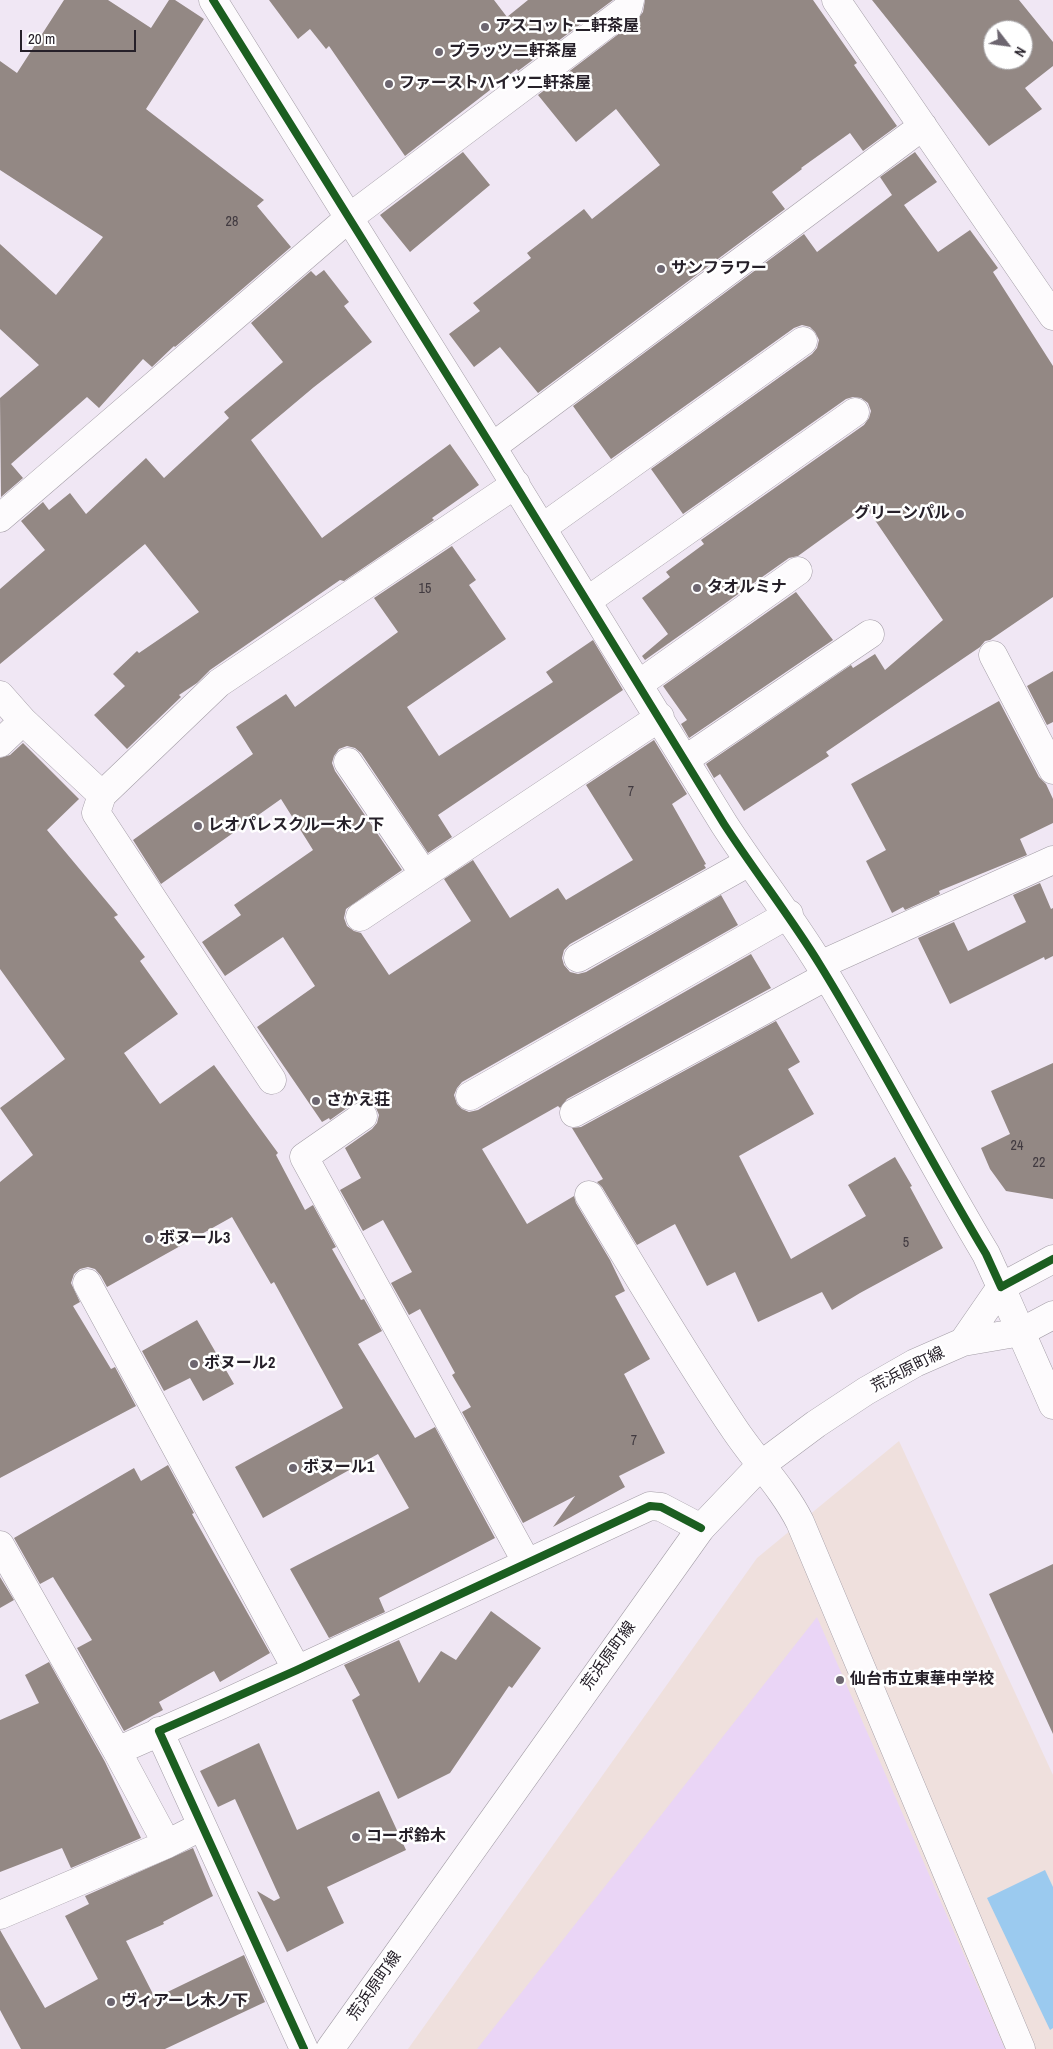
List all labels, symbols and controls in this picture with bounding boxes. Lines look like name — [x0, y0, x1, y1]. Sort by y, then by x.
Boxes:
place label: アスコット二軒茶屋 — [495, 17, 639, 37]
scale bar — [22, 20, 139, 52]
north arrow — [983, 20, 1033, 70]
marker: アスコット二軒茶屋 — [479, 21, 491, 33]
text: 20 m — [28, 28, 55, 49]
place label: プラッツ二軒茶屋 — [449, 42, 577, 62]
text: N — [1010, 44, 1030, 60]
marker: プラッツ二軒茶屋 — [433, 46, 445, 58]
place label: ファーストハイツ二軒茶屋 — [399, 74, 591, 94]
marker: ファーストハイツ二軒茶屋 — [383, 78, 395, 90]
house number: 28 — [226, 214, 238, 230]
place label: サンフラワー — [671, 259, 767, 279]
marker: サンフラワー — [655, 263, 667, 275]
place label: グリーンパル — [854, 504, 950, 524]
marker: グリーンパル — [954, 508, 966, 520]
place label: タオルミナ — [707, 578, 787, 598]
house number: 15 — [419, 581, 431, 597]
marker: タオルミナ — [691, 582, 703, 594]
house number: 7 — [628, 784, 634, 800]
place label: レオパレスクルー木ノ下 — [208, 816, 384, 836]
marker: レオパレスクルー木ノ下 — [192, 820, 204, 832]
place label: さかえ荘 — [326, 1091, 390, 1111]
marker: さかえ荘 — [310, 1095, 322, 1107]
house number: 24 — [1011, 1138, 1023, 1154]
house number: 22 — [1033, 1155, 1045, 1171]
place label: ボヌール3 — [159, 1229, 230, 1249]
marker: ボヌール3 — [143, 1233, 155, 1245]
house number: 5 — [903, 1235, 909, 1251]
street label: 荒浜原町線 — [868, 1343, 948, 1397]
place label: ボヌール2 — [204, 1354, 275, 1374]
marker: ボヌール2 — [188, 1358, 200, 1370]
house number: 7 — [631, 1433, 637, 1449]
place label: ボヌール1 — [303, 1458, 374, 1478]
marker: ボヌール1 — [287, 1462, 299, 1474]
street label: 荒浜原町線 — [578, 1618, 640, 1694]
place label: 仙台市立東華中学校 — [850, 1670, 994, 1690]
marker: 仙台市立東華中学校 — [834, 1674, 846, 1686]
place label: コーポ鈴木 — [366, 1827, 446, 1847]
marker: コーポ鈴木 — [350, 1831, 362, 1843]
street label: 荒浜原町線 — [344, 1948, 406, 2024]
place label: ヴィアーレ木ノ下 — [121, 1992, 248, 2012]
marker: ヴィアーレ木ノ下 — [105, 1996, 117, 2008]

